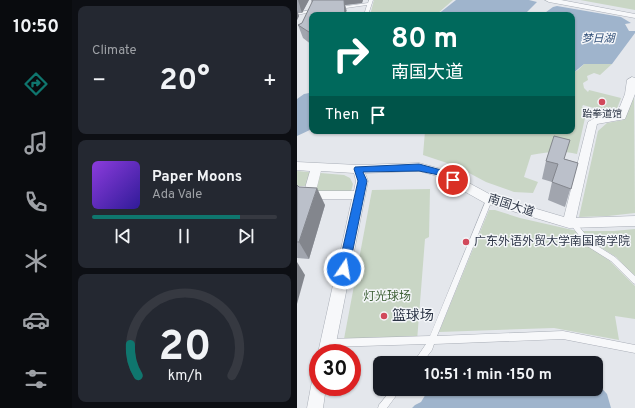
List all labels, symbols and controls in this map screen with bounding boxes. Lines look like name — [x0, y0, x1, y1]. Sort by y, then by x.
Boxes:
text: 10:50 — [13, 16, 59, 39]
text: 80 m — [391, 22, 458, 58]
icon: right — [325, 28, 377, 80]
water label: 梦日湖 — [582, 32, 616, 46]
text: Climate — [92, 43, 137, 59]
text: 南国大道 — [391, 62, 463, 85]
text: 20° — [159, 63, 210, 100]
text: − — [92, 68, 106, 95]
text: + — [263, 68, 277, 95]
icon: directions — [22, 70, 50, 98]
marker: 跆拳道馆 — [597, 97, 607, 107]
icon: arrive — [367, 104, 389, 126]
text: Then — [325, 106, 359, 125]
place label: 跆拳道馆 — [582, 108, 622, 121]
icon: music — [22, 129, 50, 157]
pin — [436, 163, 470, 197]
text: Paper Moons — [152, 168, 242, 187]
icon: arrive — [442, 169, 464, 191]
text: Ada Vale — [152, 187, 202, 203]
icon: phone — [22, 188, 50, 216]
street label: 南国大道 — [486, 191, 536, 221]
icon: previous — [112, 225, 134, 247]
icon: pause — [173, 225, 195, 247]
icon: next — [235, 225, 257, 247]
place label: 广东外语外贸大学南国商学院 — [474, 234, 630, 250]
marker: 广东外语外贸大学南国商学院 — [461, 237, 471, 247]
icon: climate — [22, 247, 50, 275]
position arrow — [323, 248, 365, 290]
park label: 灯光球场 — [363, 289, 411, 305]
icon: car — [22, 306, 50, 334]
place label: 篮球场 — [392, 308, 434, 325]
marker: 篮球场 — [379, 311, 389, 321]
text: 20 — [158, 322, 211, 375]
speed limit sign: 30 — [309, 344, 361, 396]
icon: filters — [22, 365, 50, 393]
text: 10:51 · 1 min · 150 m — [424, 366, 552, 385]
text: km/h — [167, 367, 202, 385]

